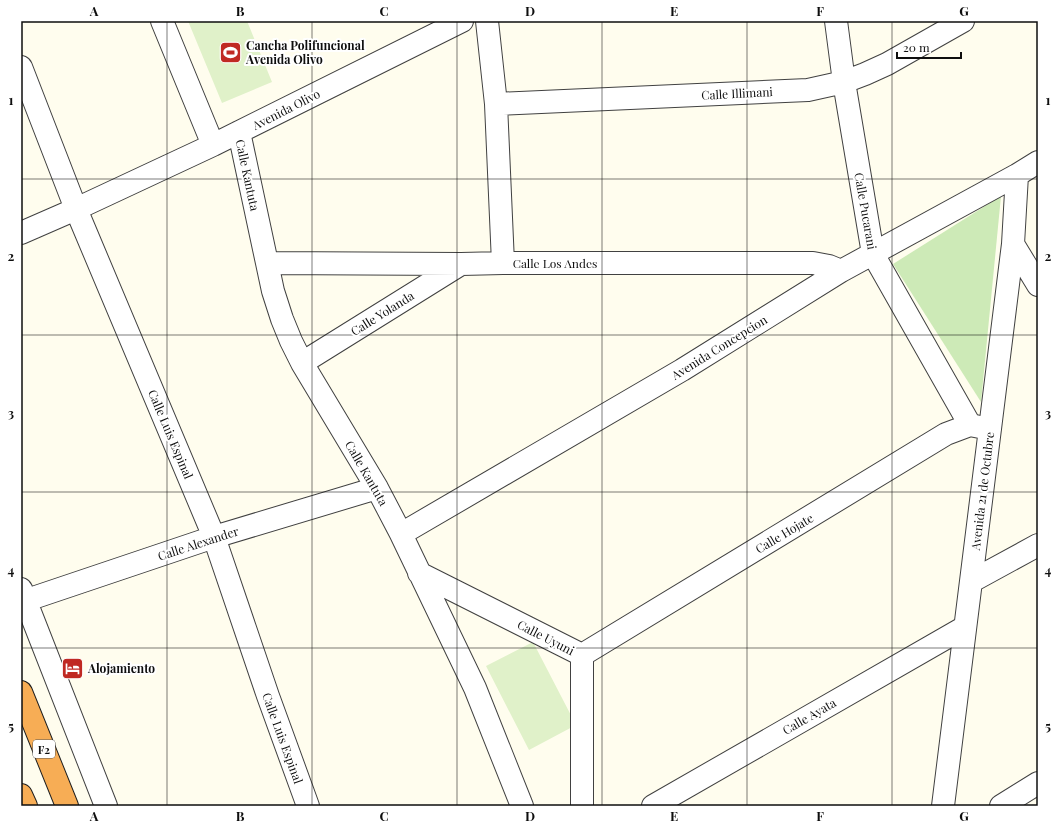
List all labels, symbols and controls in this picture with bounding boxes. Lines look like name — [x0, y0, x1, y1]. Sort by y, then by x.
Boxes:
text: A — [89, 2, 99, 19]
text: B — [236, 2, 245, 19]
text: C — [379, 2, 389, 19]
text: D — [525, 2, 535, 19]
text: E — [670, 2, 678, 19]
text: F — [816, 2, 824, 19]
text: G — [959, 2, 969, 19]
scale bar — [897, 34, 961, 60]
place label: Cancha Polifuncional Avenida Olivo — [245, 37, 365, 67]
sports icon: Cancha Polifuncional Avenida Olivo — [217, 39, 243, 65]
text: 20 m — [903, 39, 930, 55]
street label: Calle Illimani — [701, 83, 774, 103]
street label: Avenida Olivo — [249, 85, 323, 133]
text: 1 — [9, 91, 14, 108]
text: 1 — [1046, 91, 1051, 108]
street label: Calle Kantuta — [233, 138, 263, 212]
street label: Calle Pucarani — [851, 171, 881, 251]
text: 2 — [8, 247, 15, 264]
text: 2 — [1045, 247, 1052, 264]
street label: Calle Los Andes — [513, 255, 597, 271]
street label: Calle Yolanda — [347, 287, 417, 339]
street label: Avenida Concepcion — [667, 311, 770, 383]
street label: Calle Luis Espinal — [145, 387, 197, 482]
text: 3 — [8, 404, 14, 421]
text: 3 — [1045, 404, 1051, 421]
street label: Avenida 21 de Octubre — [967, 431, 997, 552]
street label: Calle Kantuta — [342, 438, 392, 508]
street label: Calle Hojate — [752, 509, 816, 557]
street label: Calle Alexander — [156, 522, 241, 564]
text: 4 — [8, 561, 15, 578]
text: 4 — [1045, 561, 1052, 578]
street label: Calle Uyuni — [515, 616, 578, 658]
hotel icon: Alojamiento — [59, 655, 85, 681]
place label: Alojamiento — [87, 660, 155, 676]
street label: Calle Luis Espinal — [259, 690, 307, 786]
street label: Calle Ayata — [779, 694, 839, 738]
text: 5 — [8, 717, 14, 734]
text: 5 — [1045, 717, 1051, 734]
road number: F2 — [33, 740, 55, 758]
text: A — [89, 807, 99, 824]
text: B — [236, 807, 245, 824]
text: C — [379, 807, 389, 824]
text: D — [525, 807, 535, 824]
text: E — [670, 807, 678, 824]
text: F — [816, 807, 824, 824]
text: G — [959, 807, 969, 824]

